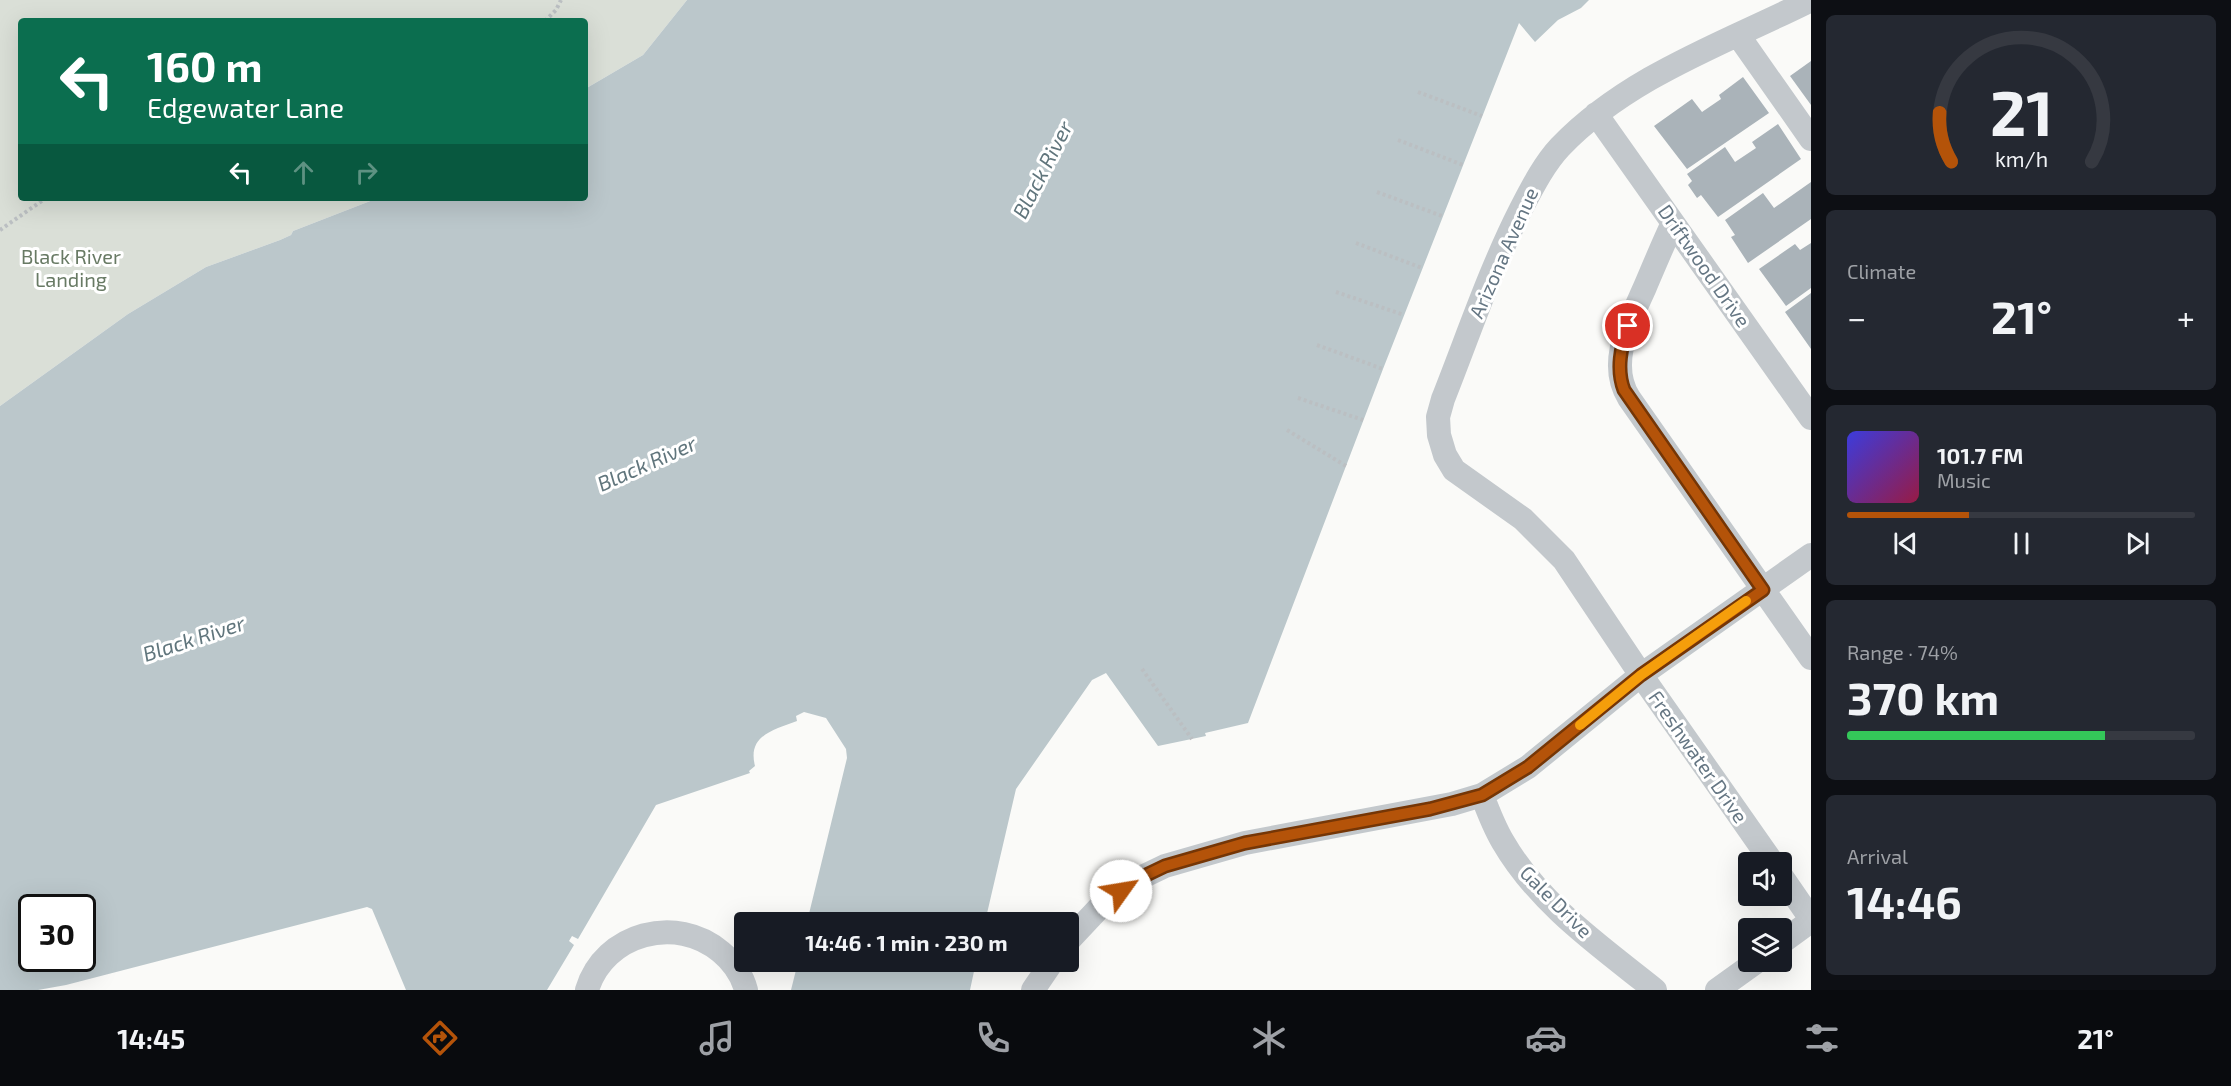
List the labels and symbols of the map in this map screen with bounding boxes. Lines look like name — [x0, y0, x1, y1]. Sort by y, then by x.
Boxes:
water label: Black River — [1006, 116, 1077, 222]
street label: Arizona Avenue — [1464, 184, 1543, 322]
street label: Driftwood Drive — [1654, 200, 1756, 331]
park label: Black River Landing — [21, 244, 121, 291]
pin — [1602, 300, 1653, 351]
water label: Black River — [593, 429, 700, 496]
water label: Black River — [139, 609, 248, 666]
street label: Freshwater Drive — [1644, 686, 1753, 827]
position arrow — [1089, 859, 1153, 923]
street label: Gale Drive — [1516, 860, 1598, 942]
speed limit sign: 30 — [18, 894, 96, 972]

